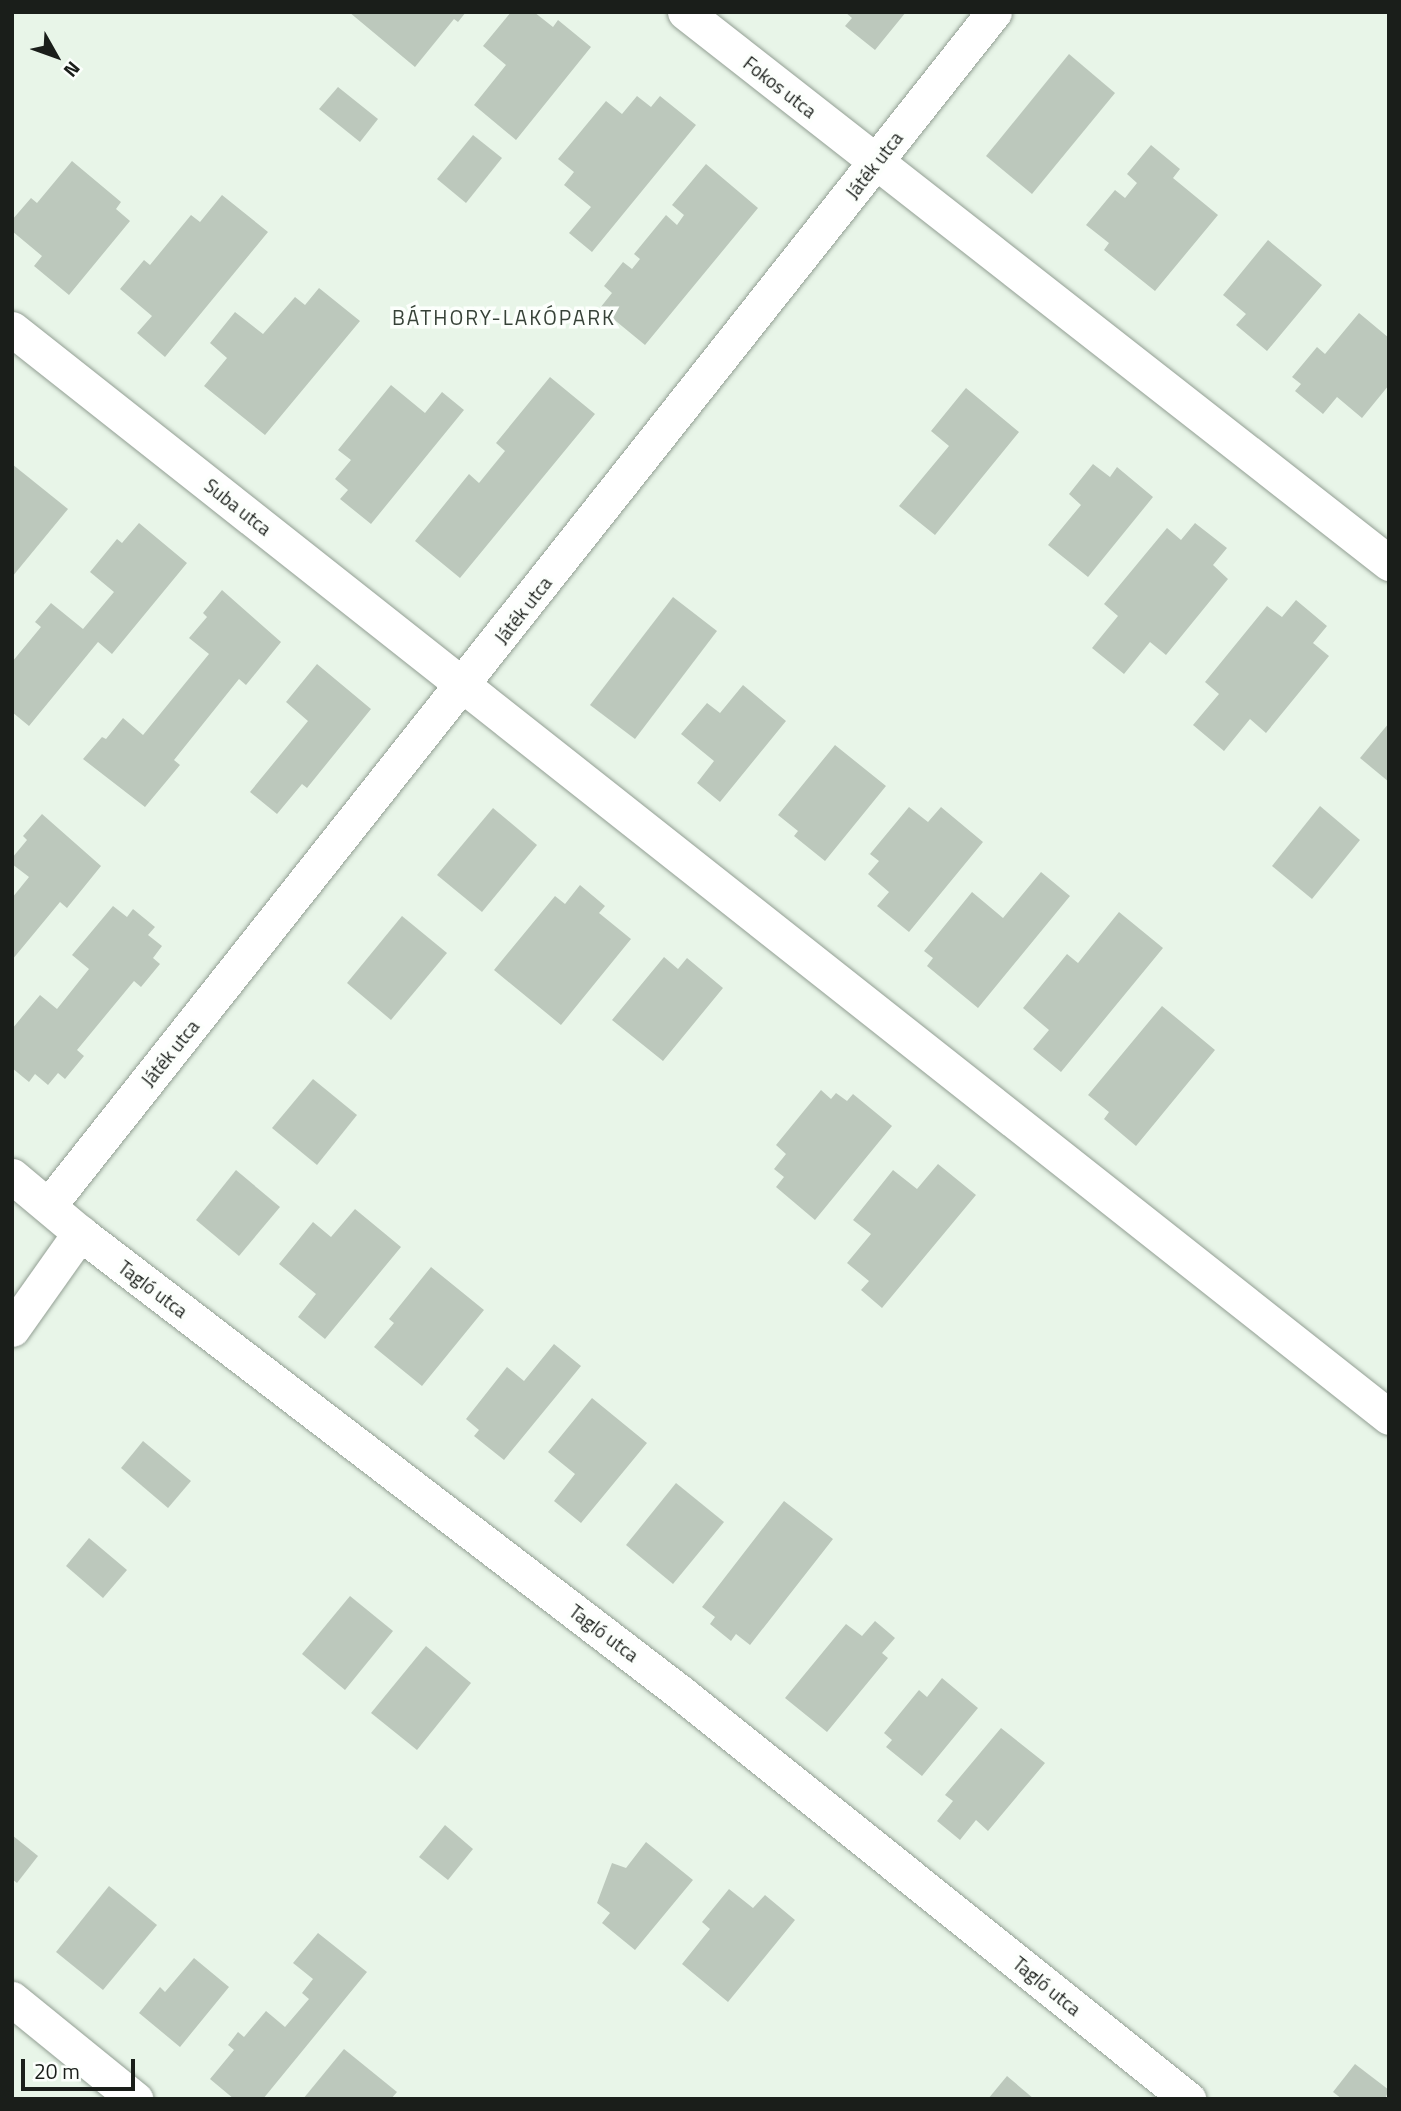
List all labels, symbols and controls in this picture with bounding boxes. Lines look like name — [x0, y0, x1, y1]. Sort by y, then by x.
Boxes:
north arrow — [21, 21, 91, 91]
street label: Fokos utca — [739, 51, 821, 123]
text: N — [57, 55, 88, 84]
street label: Játék utca — [841, 127, 907, 203]
district label: BÁTHORY-LAKÓPARK — [394, 304, 614, 330]
street label: Suba utca — [200, 474, 276, 540]
street label: Játék utca — [490, 572, 556, 648]
street label: Játék utca — [136, 1015, 204, 1091]
street label: Tagló utca — [114, 1256, 192, 1322]
street label: Tagló utca — [565, 1600, 643, 1666]
street label: Tagló utca — [1008, 1952, 1086, 2020]
scale bar — [24, 2044, 138, 2088]
text: 20 m — [34, 2055, 80, 2087]

